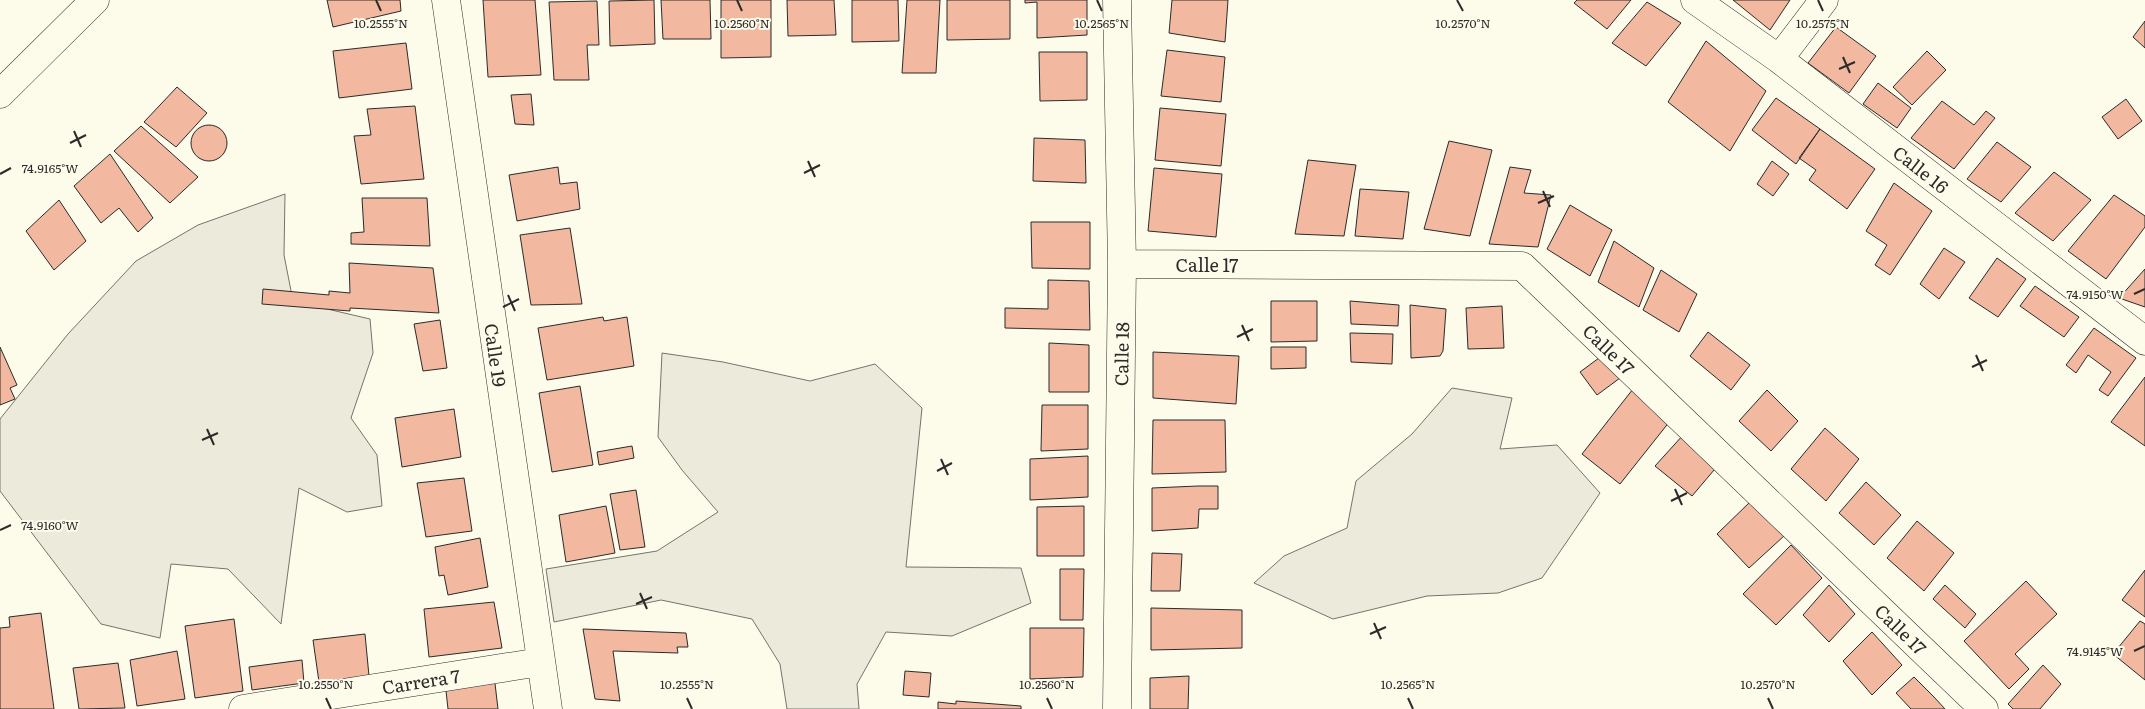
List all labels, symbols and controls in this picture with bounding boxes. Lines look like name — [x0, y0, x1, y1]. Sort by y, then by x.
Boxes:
text: 10.2555°N — [354, 14, 408, 32]
text: 10.2560°N — [714, 14, 770, 32]
text: 10.2565°N — [1075, 14, 1129, 32]
text: 10.2570°N — [1436, 14, 1490, 32]
text: 10.2575°N — [1796, 14, 1850, 32]
street label: Calle 16 — [1888, 139, 1955, 200]
text: 74.9165°W — [22, 159, 78, 177]
street label: Calle 17 — [1176, 251, 1238, 278]
text: 74.9150°W — [2066, 285, 2124, 303]
street label: Calle 17 — [1577, 317, 1641, 381]
street label: Calle 19 — [478, 322, 514, 388]
street label: Calle 18 — [1107, 322, 1135, 386]
text: 74.9160°W — [21, 516, 79, 534]
street label: Calle 17 — [1869, 597, 1933, 661]
text: 74.9145°W — [2067, 642, 2123, 660]
street label: Carrera 7 — [380, 661, 462, 701]
text: 10.2550°N — [299, 675, 354, 693]
text: 10.2555°N — [660, 675, 714, 693]
text: 10.2560°N — [1019, 675, 1075, 693]
text: 10.2565°N — [1381, 675, 1435, 693]
text: 10.2570°N — [1741, 675, 1795, 693]

